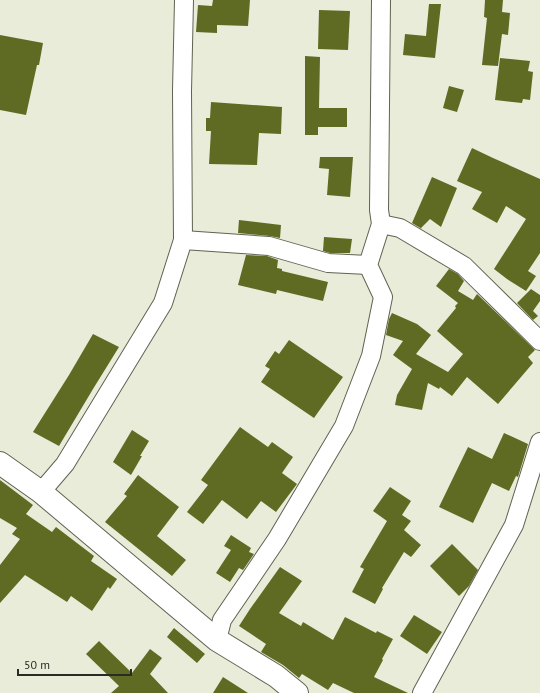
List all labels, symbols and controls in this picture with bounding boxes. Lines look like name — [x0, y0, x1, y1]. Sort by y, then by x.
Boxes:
scale bar — [18, 651, 131, 677]
text: 50 m — [24, 657, 50, 672]

